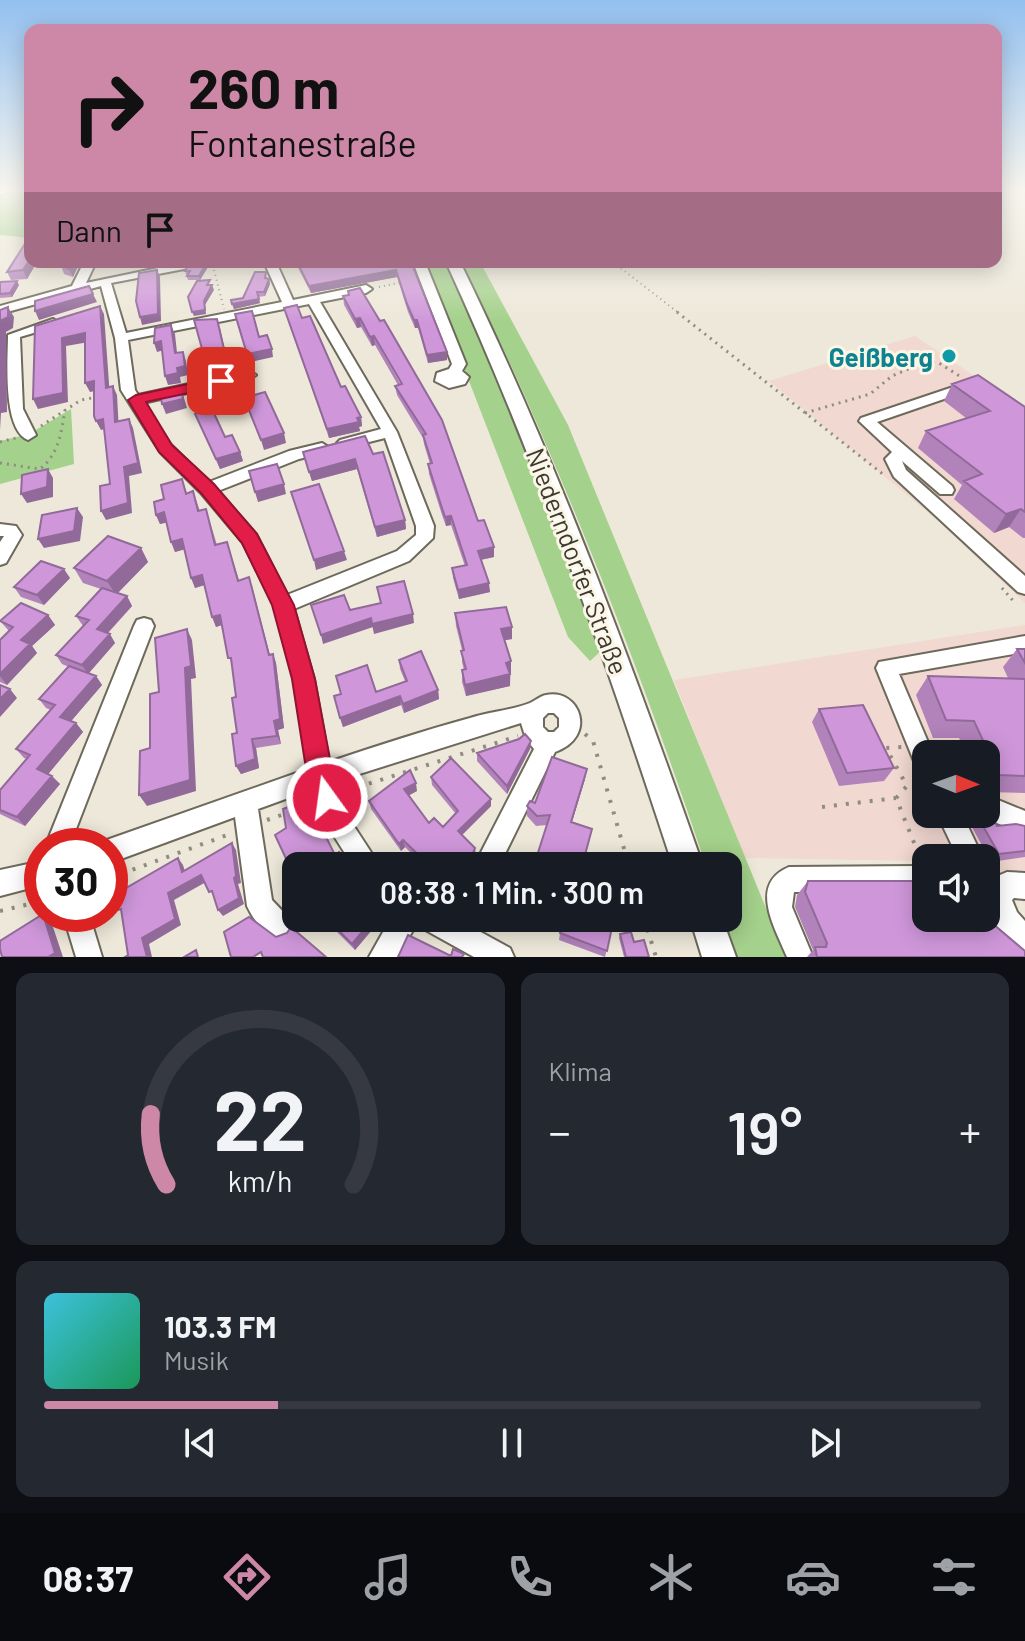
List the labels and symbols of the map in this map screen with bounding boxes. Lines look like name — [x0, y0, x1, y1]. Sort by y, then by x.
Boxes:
place label: Geißberg — [829, 341, 933, 372]
pin — [187, 347, 255, 415]
marker: Geißberg — [940, 347, 958, 365]
street label: Niederndorfer Straße — [521, 443, 635, 679]
north arrow — [912, 740, 1000, 828]
position arrow — [285, 756, 369, 840]
speed limit sign: 30 — [24, 828, 128, 932]

